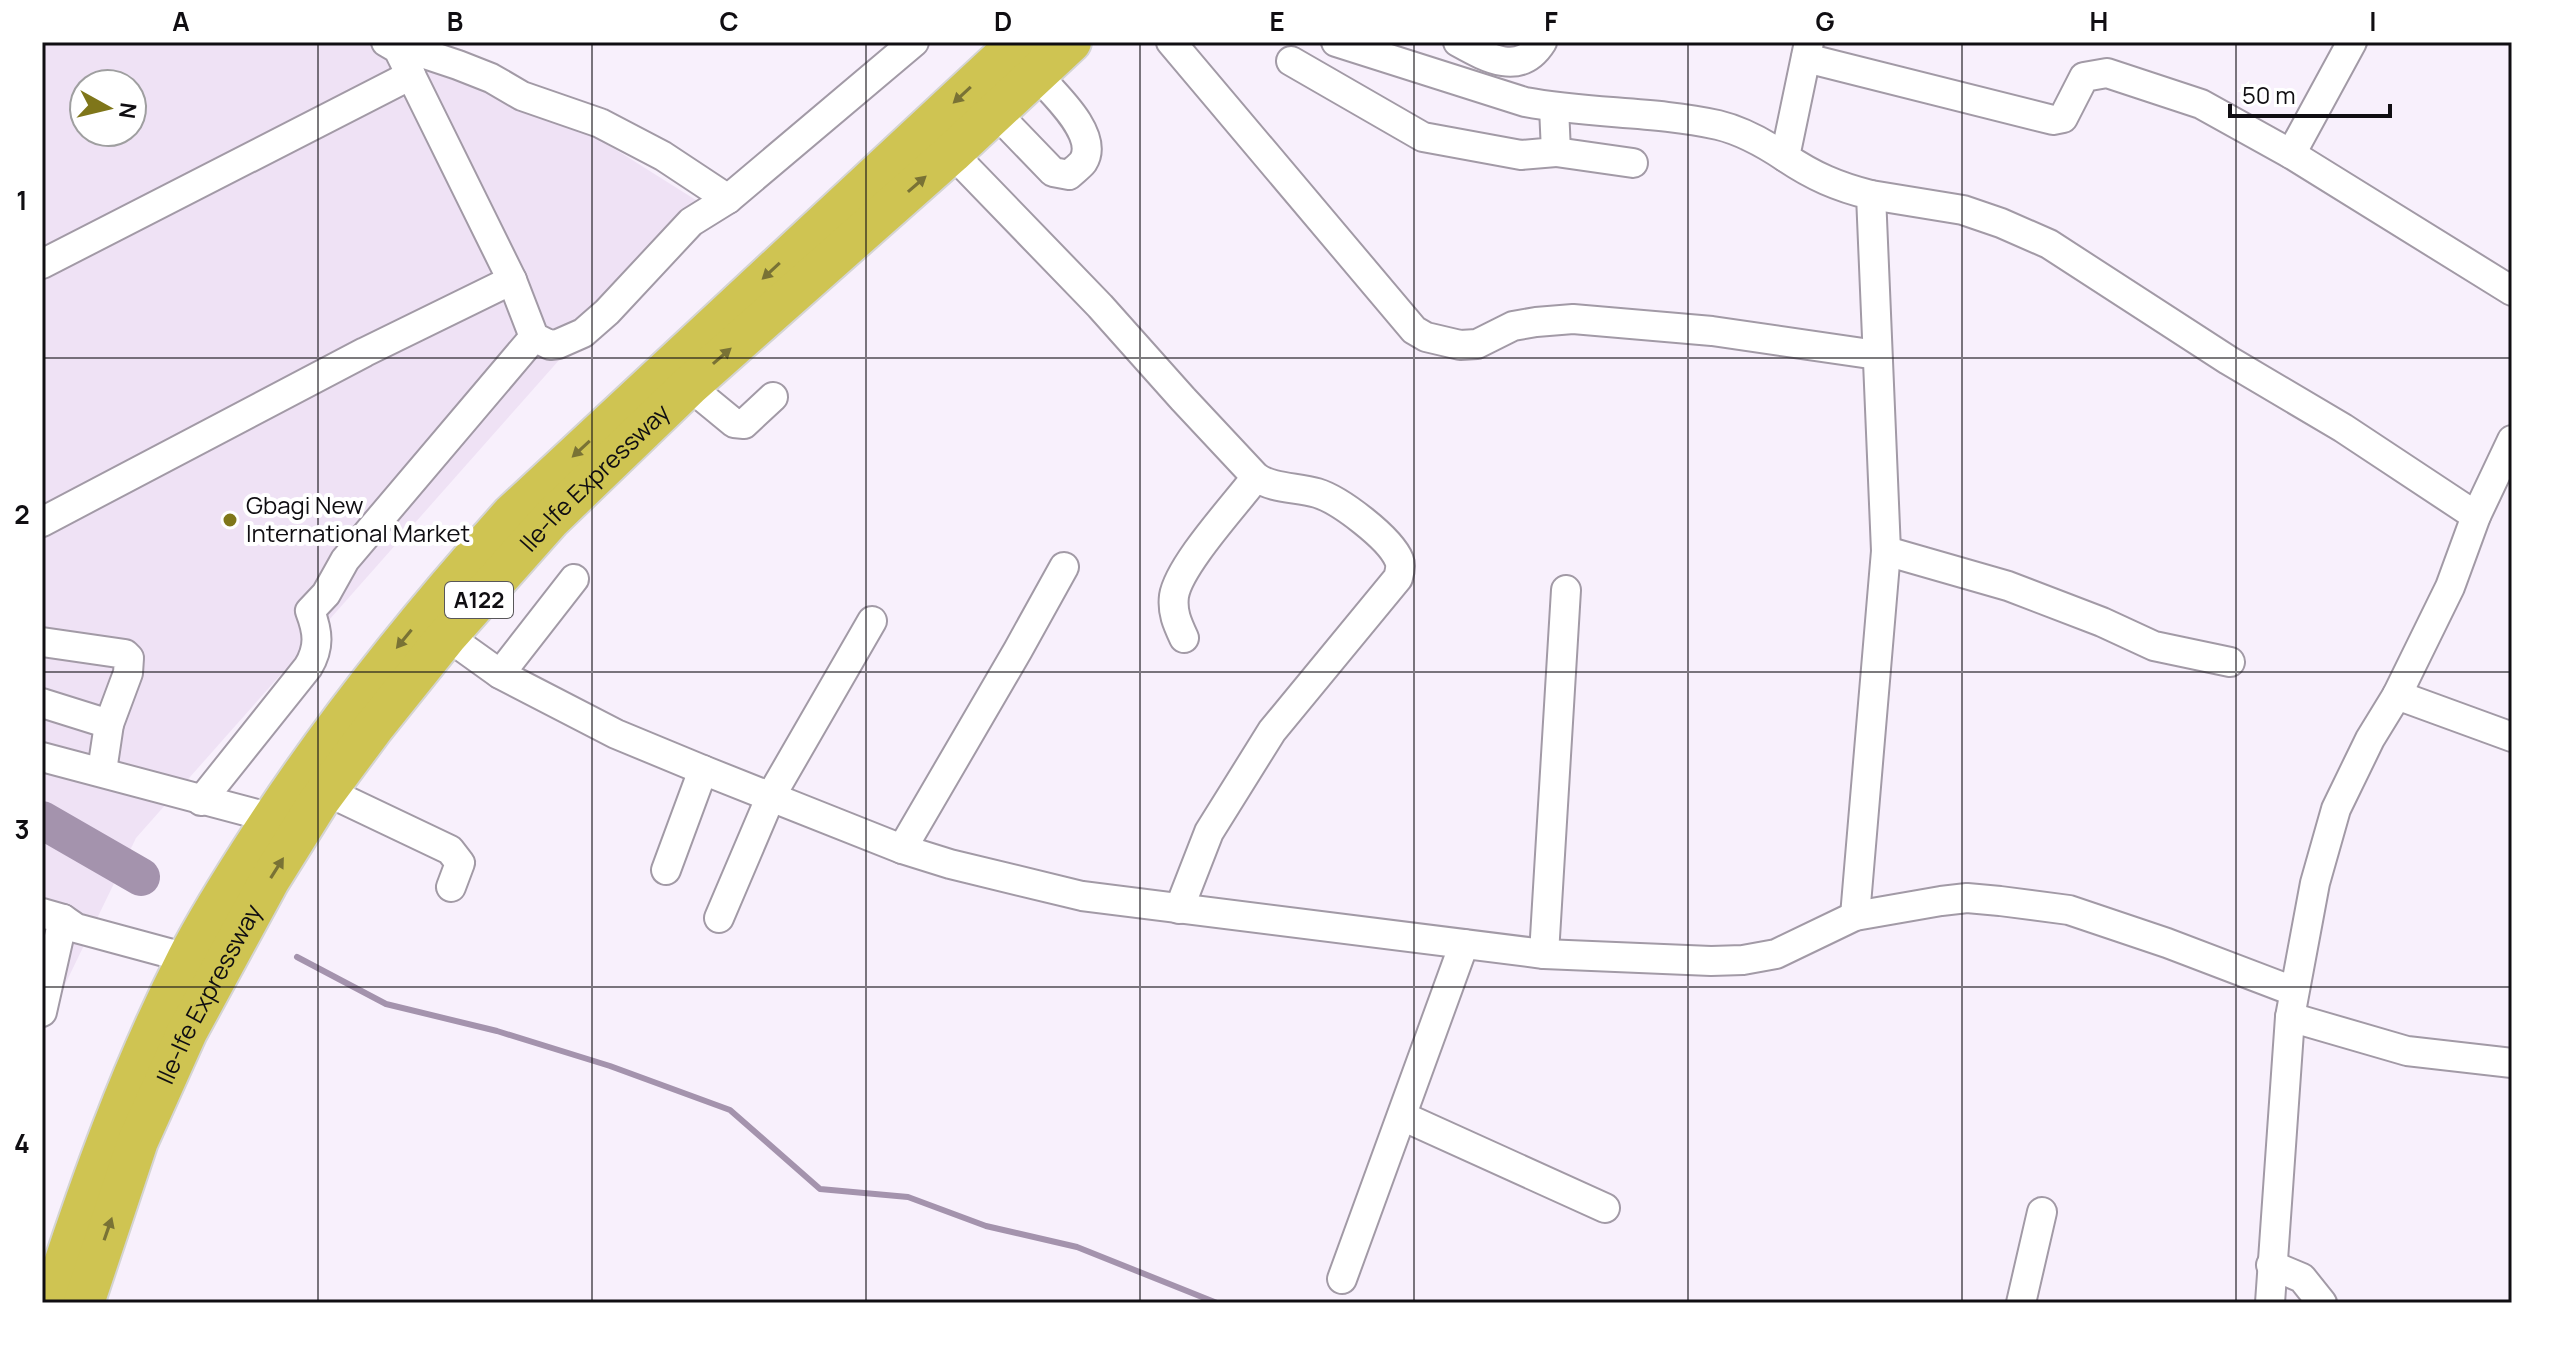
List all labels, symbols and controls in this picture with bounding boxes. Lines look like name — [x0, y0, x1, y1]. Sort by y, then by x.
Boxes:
text: A — [172, 3, 190, 39]
text: B — [447, 3, 463, 39]
text: C — [719, 3, 739, 39]
text: D — [994, 3, 1012, 39]
text: E — [1269, 3, 1285, 39]
text: F — [1544, 3, 1558, 39]
text: G — [1815, 3, 1835, 39]
text: H — [2090, 3, 2108, 39]
text: I — [2369, 3, 2377, 39]
north arrow — [68, 68, 148, 148]
scale bar — [2230, 68, 2390, 118]
text: 50 m — [2242, 78, 2296, 111]
one-way arrow — [953, 85, 972, 103]
text: N — [112, 101, 144, 121]
one-way arrow — [906, 176, 926, 193]
text: 1 — [16, 182, 28, 218]
one-way arrow — [762, 262, 781, 280]
one-way arrow — [712, 348, 731, 366]
street label: Ile-Ife Expressway — [512, 395, 676, 558]
one-way arrow — [572, 439, 591, 457]
place label: Gbagi New International Market — [246, 488, 470, 549]
text: 2 — [14, 496, 30, 532]
marker: Gbagi New International Market — [221, 511, 239, 529]
road number: A122 — [445, 582, 513, 618]
one-way arrow — [396, 629, 413, 649]
text: 3 — [14, 811, 30, 847]
one-way arrow — [270, 857, 285, 878]
street label: Ile-Ife Expressway — [148, 897, 269, 1089]
text: 4 — [14, 1125, 30, 1161]
one-way arrow — [102, 1217, 114, 1241]

